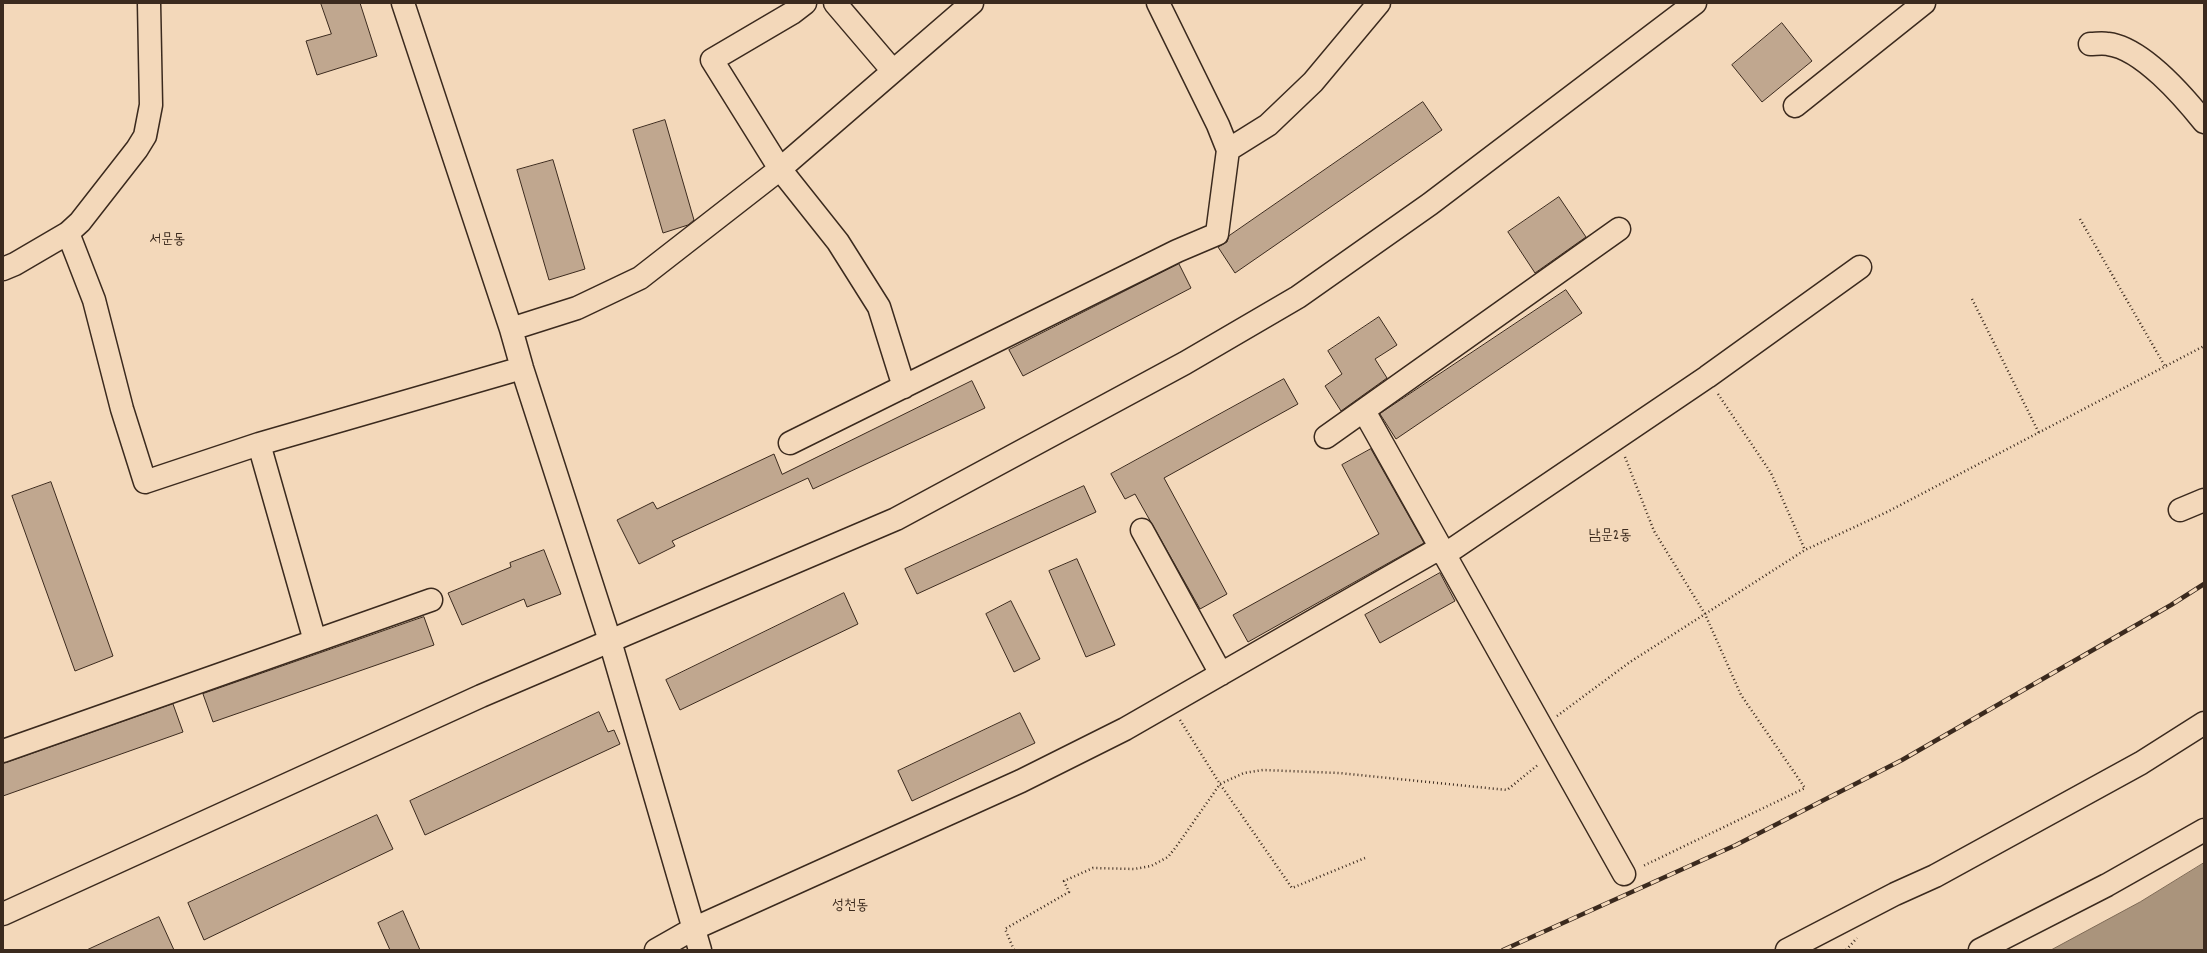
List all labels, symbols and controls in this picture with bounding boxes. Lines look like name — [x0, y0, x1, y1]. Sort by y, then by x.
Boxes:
district label: 서문동 — [149, 232, 185, 250]
district label: 남문2동 — [1589, 528, 1631, 546]
district label: 성천동 — [832, 898, 868, 916]

